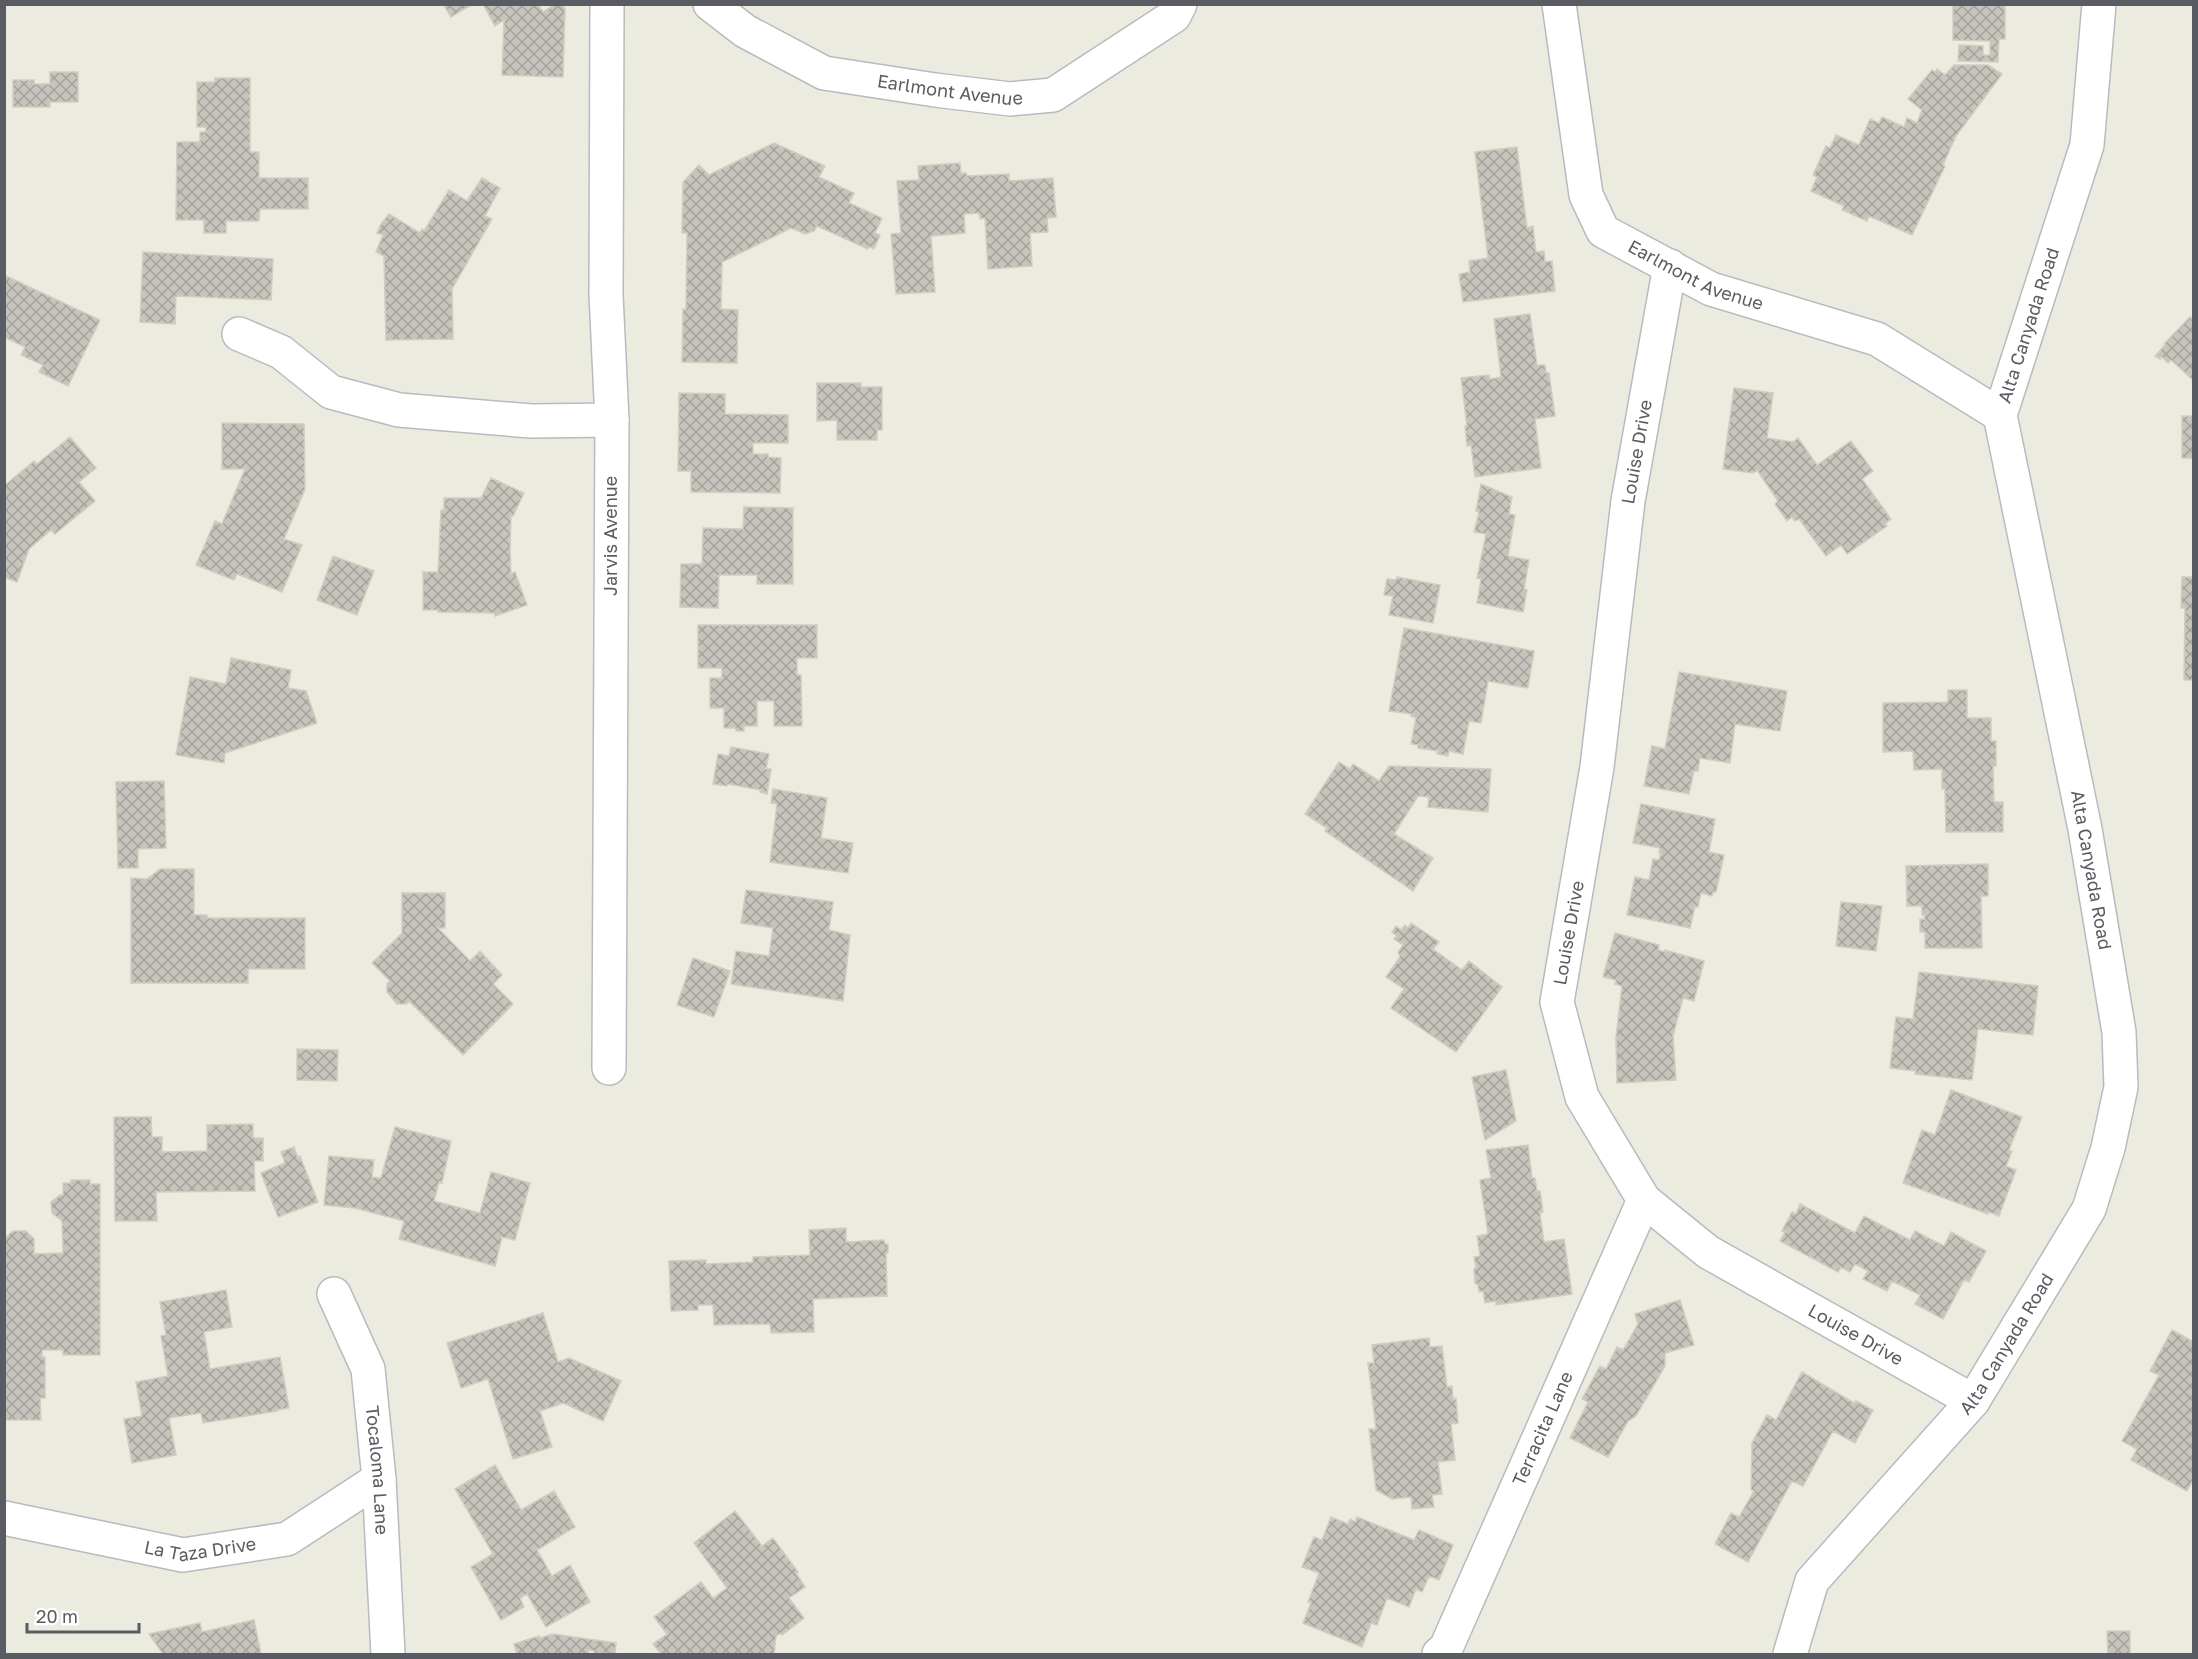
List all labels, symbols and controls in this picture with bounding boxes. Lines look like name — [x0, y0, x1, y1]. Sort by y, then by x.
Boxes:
street label: Earlmont Avenue — [876, 69, 1024, 109]
street label: Earlmont Avenue — [1625, 235, 1766, 314]
street label: Alta Canyada Road — [1993, 245, 2063, 405]
street label: Louise Drive — [1616, 398, 1656, 506]
street label: Jarvis Avenue — [599, 476, 621, 596]
street label: Alta Canyada Road — [2067, 788, 2117, 951]
street label: Louise Drive — [1548, 879, 1588, 987]
street label: Alta Canyada Road — [1954, 1269, 2058, 1419]
street label: Louise Drive — [1804, 1299, 1907, 1370]
street label: Terracita Lane — [1507, 1368, 1577, 1489]
street label: Tocaloma Lane — [362, 1405, 394, 1535]
street label: La Taza Drive — [142, 1532, 258, 1566]
scale bar — [27, 1596, 140, 1634]
text: 20 m — [36, 1605, 78, 1627]

